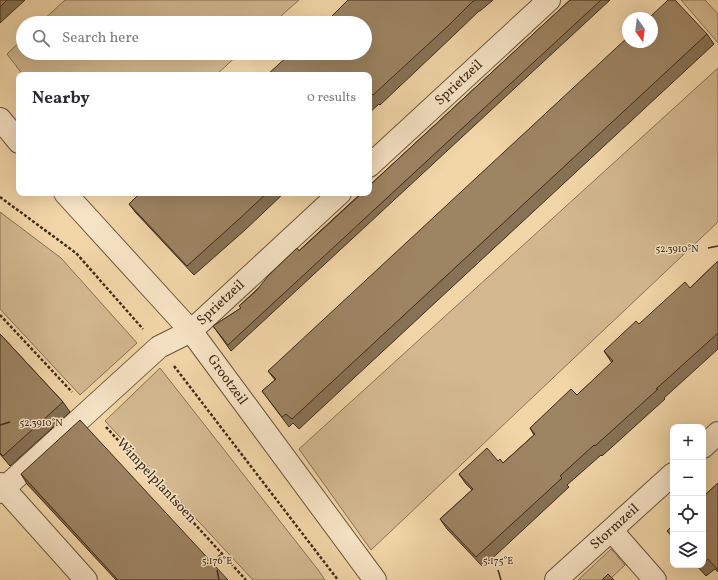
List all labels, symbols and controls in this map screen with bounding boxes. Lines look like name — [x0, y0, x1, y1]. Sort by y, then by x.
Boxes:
north arrow — [622, 12, 658, 48]
search box — [16, 16, 372, 60]
icon: search — [30, 27, 52, 49]
text: Search here — [62, 28, 139, 49]
street label: Sprietzeil — [431, 56, 487, 110]
text: Nearby — [32, 87, 90, 110]
text: 0 results — [307, 89, 356, 107]
text: 52.3910°N — [655, 242, 699, 256]
street label: Sprietzeil — [193, 276, 249, 330]
street label: Grootzeil — [202, 351, 252, 409]
text: 52.3910°N — [19, 416, 63, 430]
map controls — [670, 424, 706, 568]
button: + — [670, 424, 706, 460]
street label: Wimpelplantsoen — [112, 434, 200, 528]
button: − — [670, 460, 706, 496]
button: locate — [670, 496, 706, 532]
street label: Stormzeil — [586, 500, 644, 554]
button: layers — [670, 532, 706, 568]
text: 5.176°E — [202, 554, 232, 568]
text: 5.175°E — [483, 554, 513, 568]

